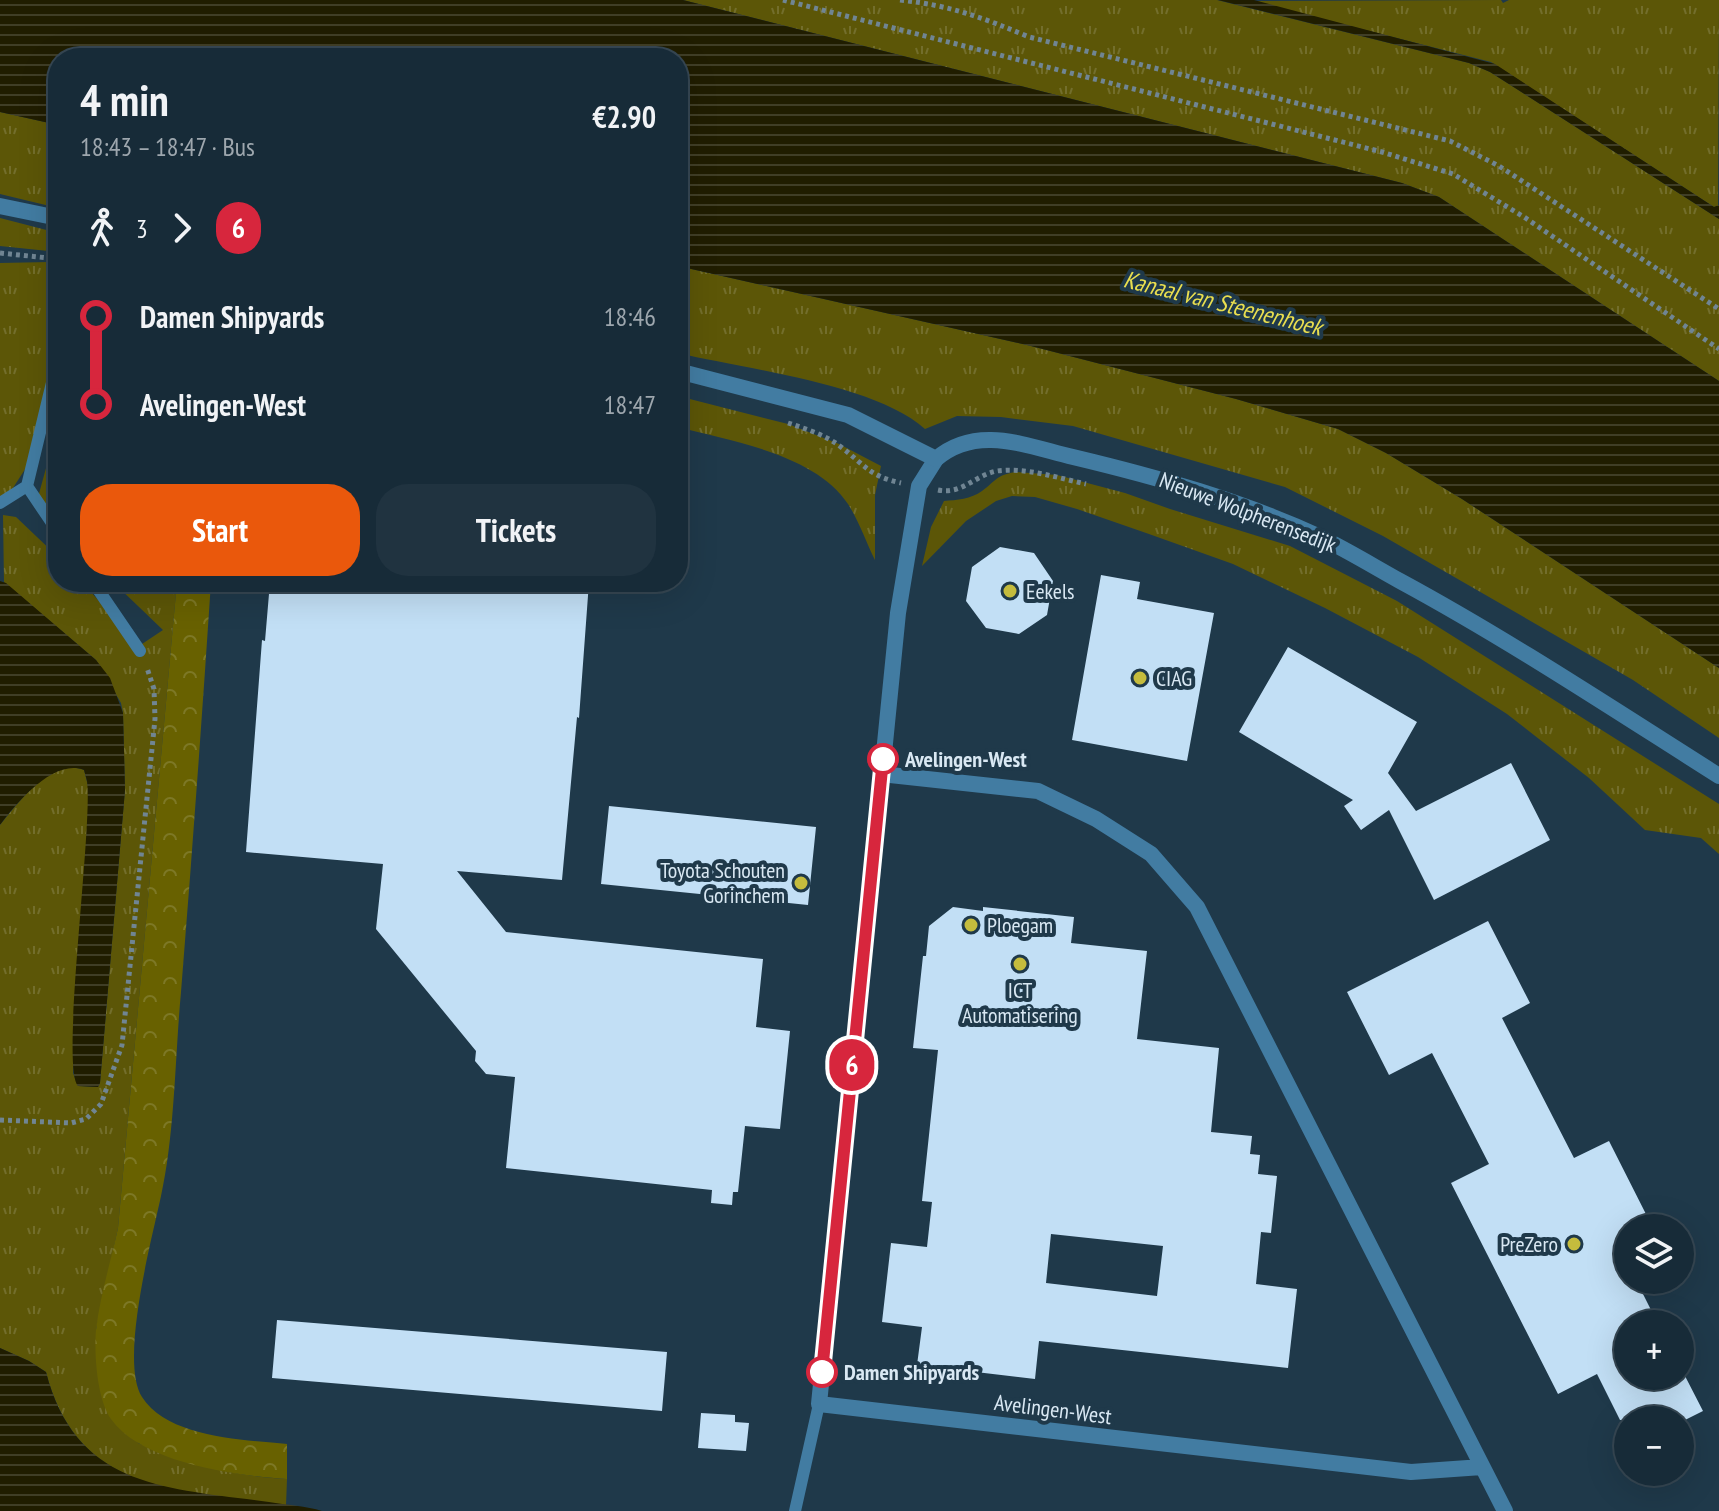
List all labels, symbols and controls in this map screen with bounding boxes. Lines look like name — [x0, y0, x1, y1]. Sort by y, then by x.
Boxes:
text: 4 min — [80, 71, 169, 128]
text: €2.90 — [592, 97, 656, 136]
text: 18:43 – 18:47 · Bus — [80, 130, 255, 163]
icon: walk — [80, 206, 124, 250]
icon: forward — [160, 206, 204, 250]
text: 6 — [232, 209, 245, 246]
text: 3 — [136, 212, 148, 245]
water label: Kanaal van Steenenhoek — [1121, 263, 1328, 343]
text: Damen Shipyards — [140, 297, 324, 336]
text: 18:46 — [604, 300, 656, 333]
text: Avelingen-West — [140, 385, 306, 424]
text: 18:47 — [604, 388, 656, 421]
street label: Nieuwe Wolpherensedijk — [1156, 465, 1341, 559]
button: Start — [80, 484, 360, 576]
button: Tickets — [376, 484, 656, 576]
place label: Eekels — [1026, 577, 1075, 605]
marker: Eekels — [1001, 582, 1019, 600]
place label: CIAG — [1156, 664, 1192, 692]
marker: CIAG — [1131, 669, 1149, 687]
marker: Avelingen-West — [868, 744, 898, 774]
place label: Avelingen-West — [904, 745, 1027, 773]
place label: Toyota Schouten Gorinchem — [660, 856, 785, 909]
marker: Toyota Schouten Gorinchem — [792, 874, 810, 892]
place label: Ploegam — [987, 911, 1053, 939]
marker: Ploegam — [962, 916, 980, 934]
marker: ICT Automatisering — [1011, 955, 1029, 973]
place label: ICT Automatisering — [962, 976, 1078, 1029]
line badge: 6 — [826, 1039, 878, 1091]
text: 6 — [845, 1046, 859, 1083]
map controls — [1614, 1214, 1694, 1486]
button: layers — [1614, 1214, 1694, 1294]
place label: PreZero — [1500, 1230, 1558, 1258]
marker: PreZero — [1565, 1235, 1583, 1253]
button: + — [1614, 1310, 1694, 1390]
marker: Damen Shipyards — [807, 1357, 837, 1387]
place label: Damen Shipyards — [844, 1358, 979, 1386]
street label: Avelingen-West — [993, 1388, 1113, 1430]
button: − — [1614, 1406, 1694, 1486]

